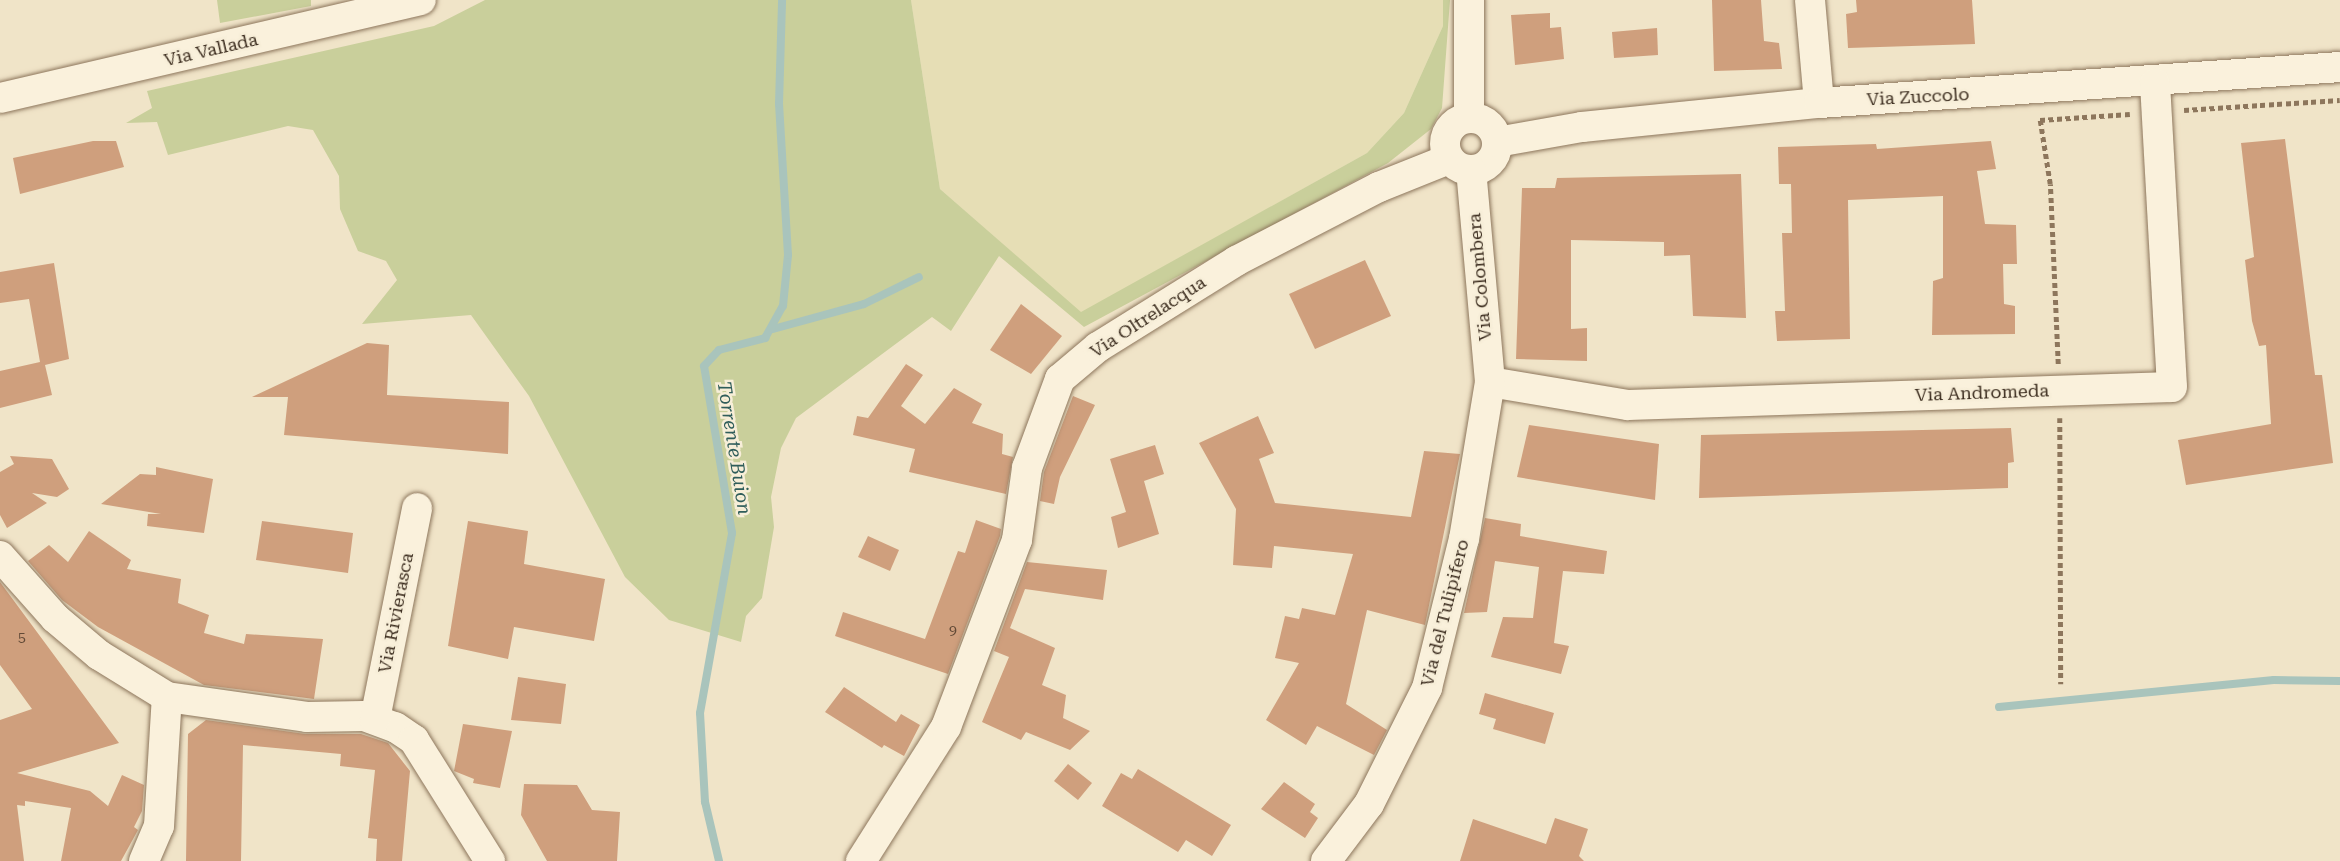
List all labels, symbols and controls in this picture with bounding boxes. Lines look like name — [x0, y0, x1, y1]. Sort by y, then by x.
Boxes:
street label: Via Vallada — [162, 29, 260, 71]
street label: Via Zuccolo — [1866, 84, 1970, 110]
street label: Via Colombera — [1464, 212, 1496, 342]
street label: Via Oltrelacqua — [1086, 272, 1210, 362]
water label: Torrente Buion — [712, 380, 756, 516]
street label: Via Andromeda — [1915, 380, 2049, 406]
street label: Via del Tulipifero — [1416, 537, 1474, 689]
street label: Via Rivierasca — [374, 551, 418, 675]
house number: 9 — [949, 622, 957, 638]
house number: 5 — [18, 629, 26, 645]

